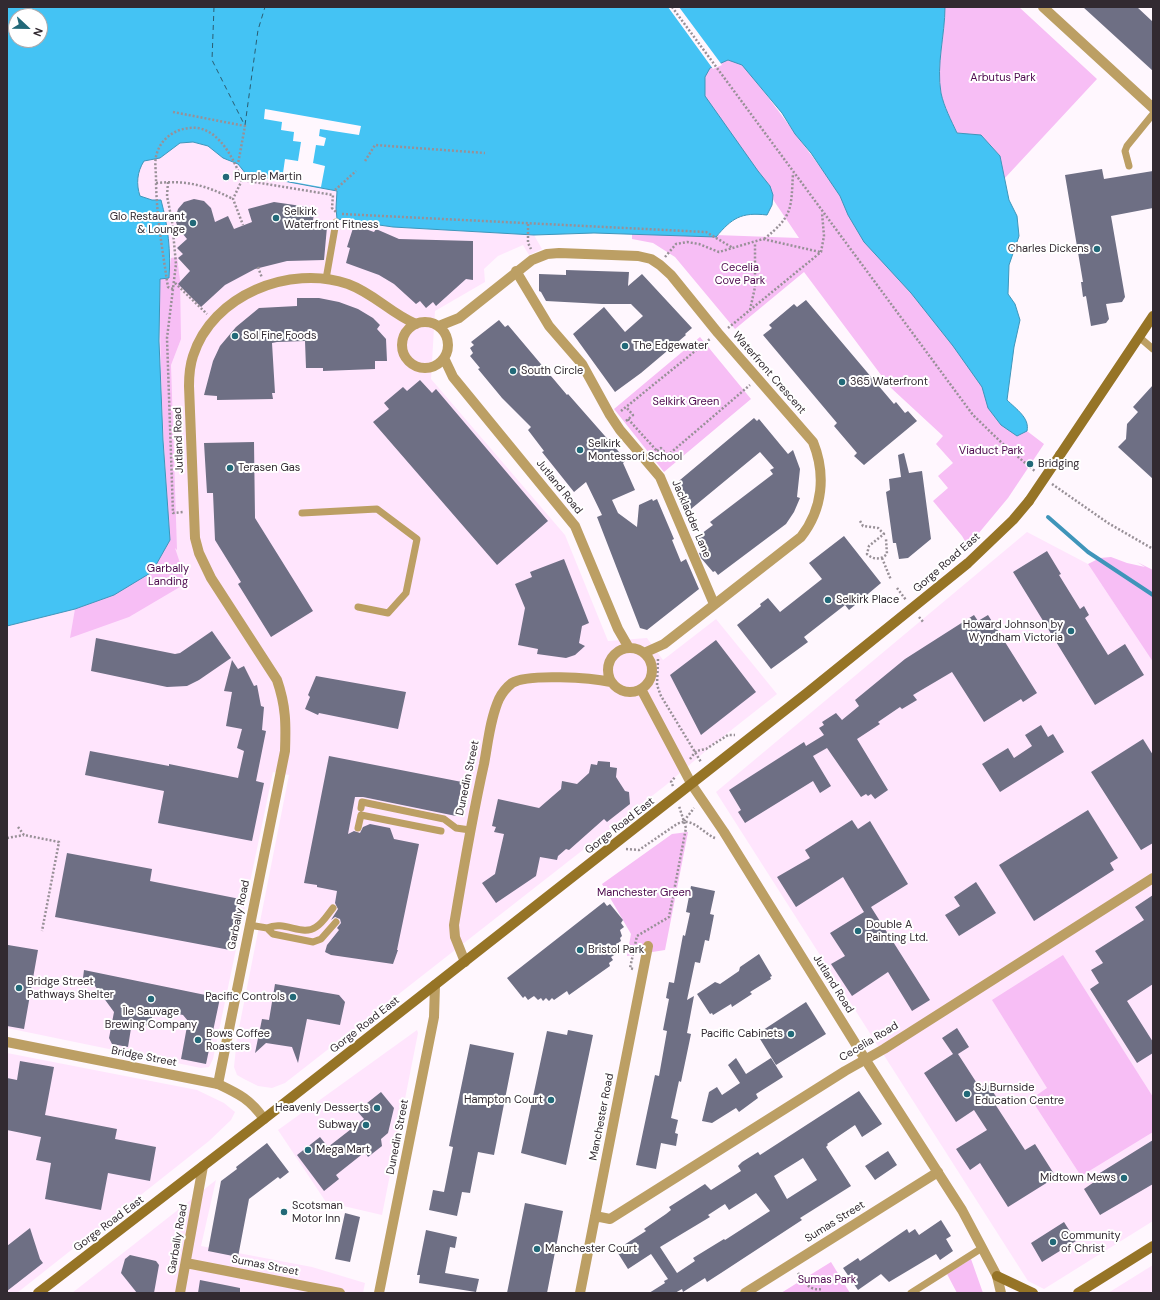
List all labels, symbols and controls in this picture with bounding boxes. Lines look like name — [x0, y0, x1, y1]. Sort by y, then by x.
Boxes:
north arrow — [8, 8, 48, 48]
text: N — [30, 26, 46, 38]
park label: Arbutus Park — [970, 71, 1036, 85]
place label: Purple Martin — [234, 170, 302, 184]
marker: Purple Martin — [221, 172, 231, 182]
place label: Selkirk Waterfront Fitness — [284, 205, 379, 231]
place label: Glo Restaurant & Lounge — [110, 210, 185, 236]
marker: Selkirk Waterfront Fitness — [271, 213, 281, 223]
marker: Glo Restaurant & Lounge — [188, 218, 198, 228]
place label: Charles Dickens — [1008, 242, 1089, 256]
marker: Charles Dickens — [1092, 244, 1102, 254]
park label: Cecelia Cove Park — [715, 261, 765, 287]
place label: Sol Fine Foods — [243, 329, 316, 343]
street label: Waterfront Crescent — [730, 329, 808, 417]
marker: Sol Fine Foods — [230, 331, 240, 341]
place label: The Edgewater — [633, 339, 708, 353]
marker: The Edgewater — [620, 341, 630, 351]
place label: South Circle — [521, 364, 583, 378]
marker: South Circle — [508, 366, 518, 376]
place label: 365 Waterfront — [850, 375, 928, 389]
marker: 365 Waterfront — [837, 377, 847, 387]
park label: Selkirk Green — [653, 395, 719, 409]
street label: Jutland Road — [171, 407, 187, 473]
place label: Selkirk Montessori School — [588, 437, 682, 463]
park label: Viaduct Park — [959, 444, 1023, 458]
marker: Selkirk Montessori School — [575, 445, 585, 455]
street label: Jutland Road — [533, 457, 585, 517]
place label: Bridging — [1038, 457, 1079, 471]
marker: Bridging — [1025, 459, 1035, 469]
place label: Terasen Gas — [238, 461, 300, 475]
marker: Terasen Gas — [225, 463, 235, 473]
street label: Jackladder Lane — [669, 478, 713, 560]
street label: Gorge Road East — [911, 530, 983, 596]
park label: Garbally Landing — [147, 562, 189, 588]
place label: Selkirk Place — [836, 593, 899, 607]
marker: Selkirk Place — [823, 595, 833, 605]
place label: Howard Johnson by Wyndham Victoria — [963, 618, 1063, 644]
marker: Howard Johnson by Wyndham Victoria — [1066, 626, 1076, 636]
street label: Dunedin Street — [454, 739, 482, 817]
street label: Gorge Road East — [583, 795, 657, 857]
street label: Garbally Road — [225, 879, 253, 951]
park label: Manchester Green — [597, 886, 691, 900]
place label: Double A Painting Ltd. — [866, 918, 928, 944]
marker: Double A Painting Ltd. — [853, 926, 863, 936]
place label: Bristol Park — [588, 943, 644, 957]
marker: Bristol Park — [575, 945, 585, 955]
street label: Jutland Road — [810, 952, 856, 1016]
place label: Bridge Street Pathways Shelter — [27, 975, 114, 1001]
marker: Bridge Street Pathways Shelter — [14, 983, 24, 993]
place label: Pacific Controls — [205, 990, 285, 1004]
marker: Pacific Controls — [288, 992, 298, 1002]
marker: Île Sauvage Brewing Company — [146, 994, 156, 1004]
street label: Gorge Road East — [328, 994, 402, 1056]
place label: Île Sauvage Brewing Company — [105, 1005, 197, 1031]
street label: Cecelia Road — [837, 1019, 901, 1065]
place label: Bows Coffee Roasters — [206, 1027, 270, 1053]
place label: Pacific Cabinets — [701, 1027, 783, 1041]
marker: Pacific Cabinets — [786, 1029, 796, 1039]
marker: Bows Coffee Roasters — [193, 1035, 203, 1045]
street label: Bridge Street — [110, 1044, 178, 1070]
street label: Manchester Road — [587, 1072, 617, 1162]
place label: SJ Burnside Education Centre — [975, 1081, 1064, 1107]
marker: SJ Burnside Education Centre — [962, 1089, 972, 1099]
place label: Hampton Court — [464, 1093, 543, 1107]
marker: Hampton Court — [546, 1095, 556, 1105]
street label: Dunedin Street — [384, 1098, 412, 1176]
place label: Heavenly Desserts — [275, 1101, 369, 1115]
marker: Heavenly Desserts — [372, 1103, 382, 1113]
place label: Subway — [319, 1118, 358, 1132]
marker: Subway — [361, 1120, 371, 1130]
place label: Mega Mart — [316, 1143, 370, 1157]
marker: Mega Mart — [303, 1145, 313, 1155]
place label: Midtown Mews — [1040, 1171, 1116, 1185]
marker: Midtown Mews — [1119, 1173, 1129, 1183]
street label: Gorge Road East — [71, 1193, 147, 1255]
street label: Sumas Street — [803, 1198, 867, 1246]
place label: Scotsman Motor Inn — [292, 1199, 343, 1225]
street label: Garbally Road — [165, 1203, 191, 1275]
marker: Scotsman Motor Inn — [279, 1207, 289, 1217]
place label: Community of Christ — [1061, 1229, 1121, 1255]
marker: Community of Christ — [1048, 1237, 1058, 1247]
place label: Manchester Court — [545, 1242, 637, 1256]
marker: Manchester Court — [532, 1244, 542, 1254]
street label: Sumas Street — [230, 1253, 300, 1279]
park label: Sumas Park — [798, 1273, 856, 1287]

